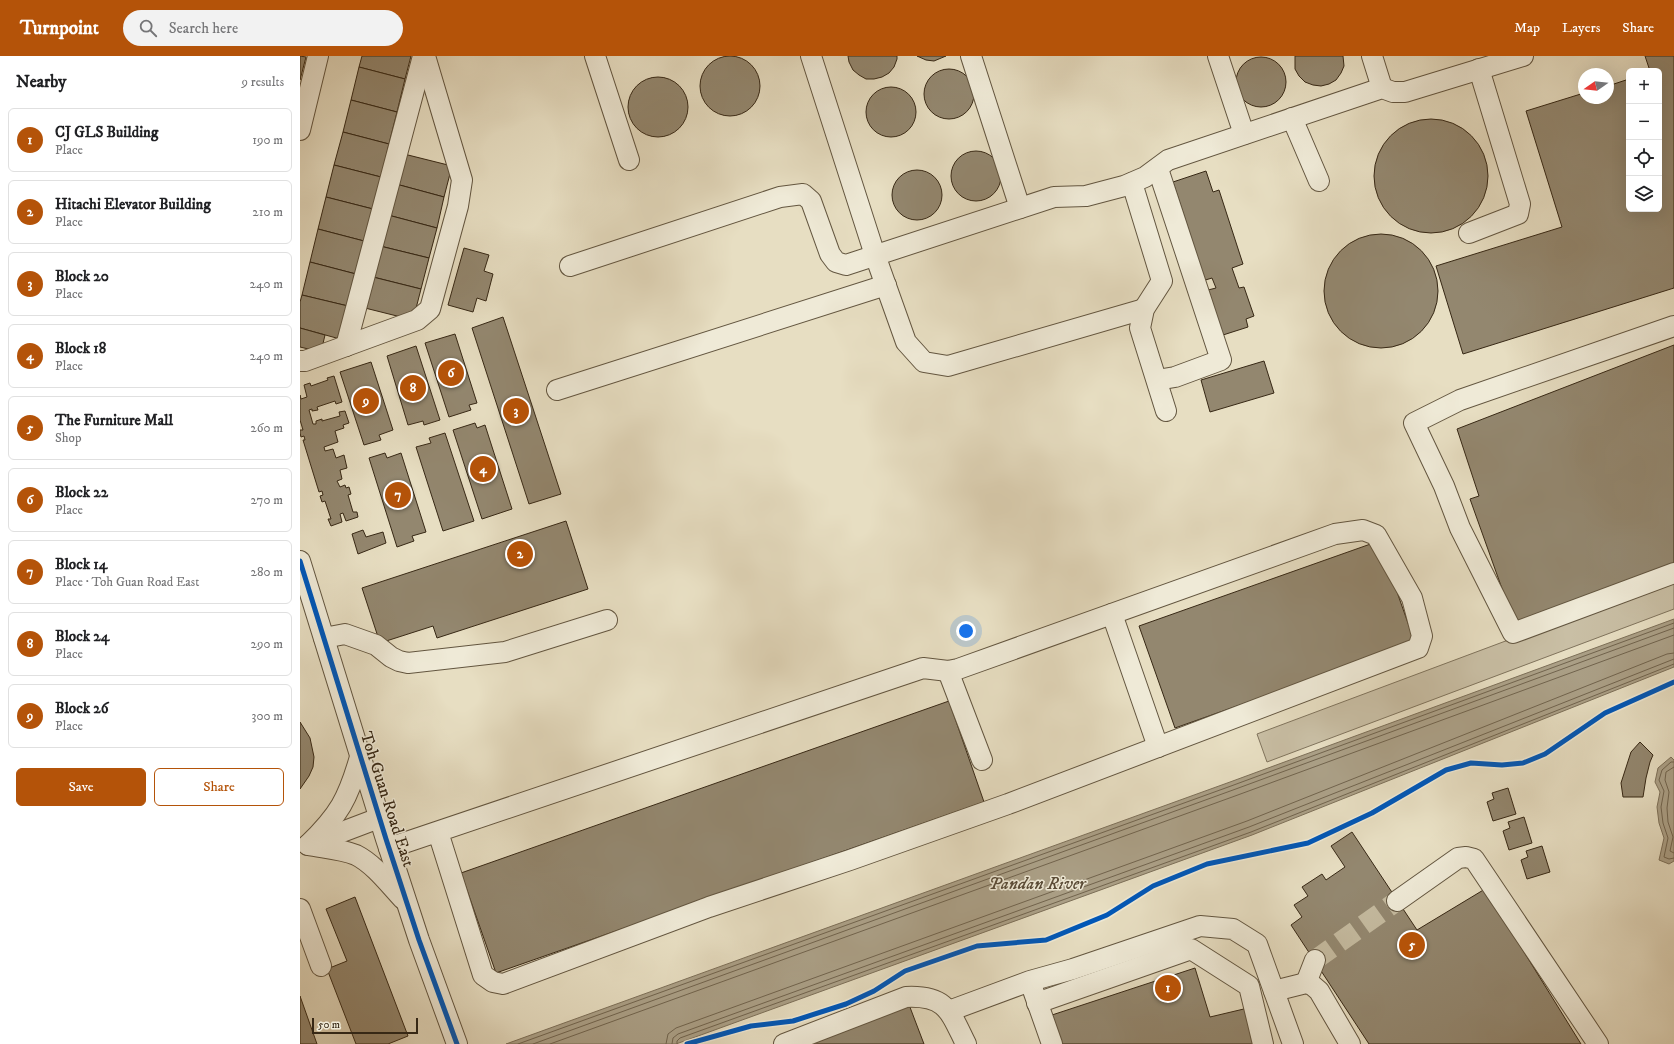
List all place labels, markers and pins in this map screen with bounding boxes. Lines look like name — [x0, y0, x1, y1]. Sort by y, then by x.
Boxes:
pin: 6 — [438, 358, 464, 388]
pin: 8 — [400, 373, 426, 403]
pin: 9 — [353, 386, 379, 416]
pin: 3 — [503, 396, 529, 426]
pin: 4 — [470, 454, 496, 484]
pin: 7 — [385, 480, 411, 510]
pin: 2 — [507, 539, 533, 569]
pin: 5 — [1399, 930, 1425, 960]
pin: 1 — [1155, 973, 1181, 1003]

